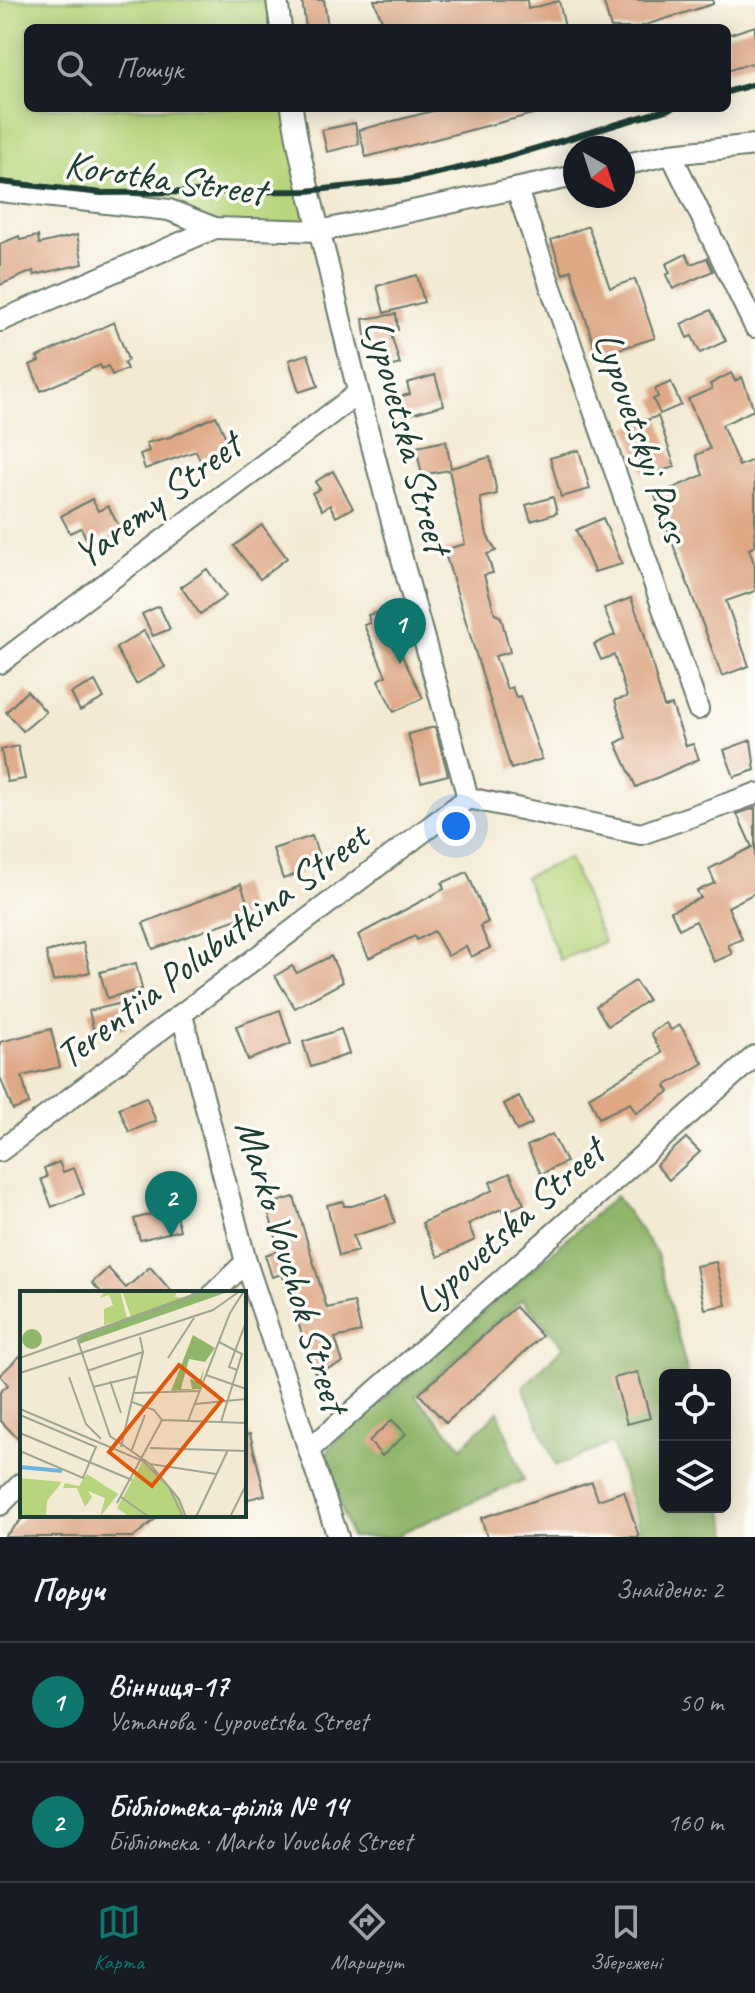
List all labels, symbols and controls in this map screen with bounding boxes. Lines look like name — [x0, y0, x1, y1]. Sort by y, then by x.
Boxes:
search box — [24, 24, 731, 112]
icon: search — [52, 46, 96, 90]
text: Пошук — [116, 49, 183, 87]
north arrow — [563, 136, 635, 208]
street label: Korotka Street — [62, 139, 274, 218]
street label: Lypovetska Street — [353, 314, 465, 564]
street label: Lypovetskyi Pass — [583, 325, 702, 552]
street label: Yaremy Street — [63, 417, 255, 579]
pin: 1 — [374, 598, 426, 664]
your location — [436, 806, 476, 846]
street label: Terentiia Polubutkina Street — [46, 810, 381, 1080]
street label: Marko Vovchok Street — [224, 1114, 362, 1424]
street label: Lypovetska Street — [403, 1123, 619, 1325]
pin: 2 — [145, 1171, 197, 1237]
inset map — [20, 1291, 246, 1517]
map controls — [659, 1369, 731, 1513]
button: locate — [659, 1369, 731, 1441]
button: layers — [659, 1441, 731, 1513]
text: Поруч — [32, 1568, 105, 1611]
text: Знайдено: 2 — [616, 1573, 723, 1606]
text: Вінниця-17 — [108, 1667, 228, 1705]
text: 1 — [52, 1686, 64, 1719]
text: 50 m — [679, 1686, 723, 1719]
text: Установа · Lypovetska Street — [108, 1705, 368, 1738]
text: Бібліотека-філія № 14 — [108, 1787, 348, 1825]
text: 2 — [52, 1806, 64, 1839]
text: 160 m — [667, 1806, 723, 1839]
text: Бібліотека · Marko Vovchok Street — [108, 1825, 412, 1858]
tab: Карта — [93, 1900, 144, 1976]
tab: Маршрут — [331, 1900, 403, 1976]
tab: Збережені — [590, 1900, 662, 1976]

